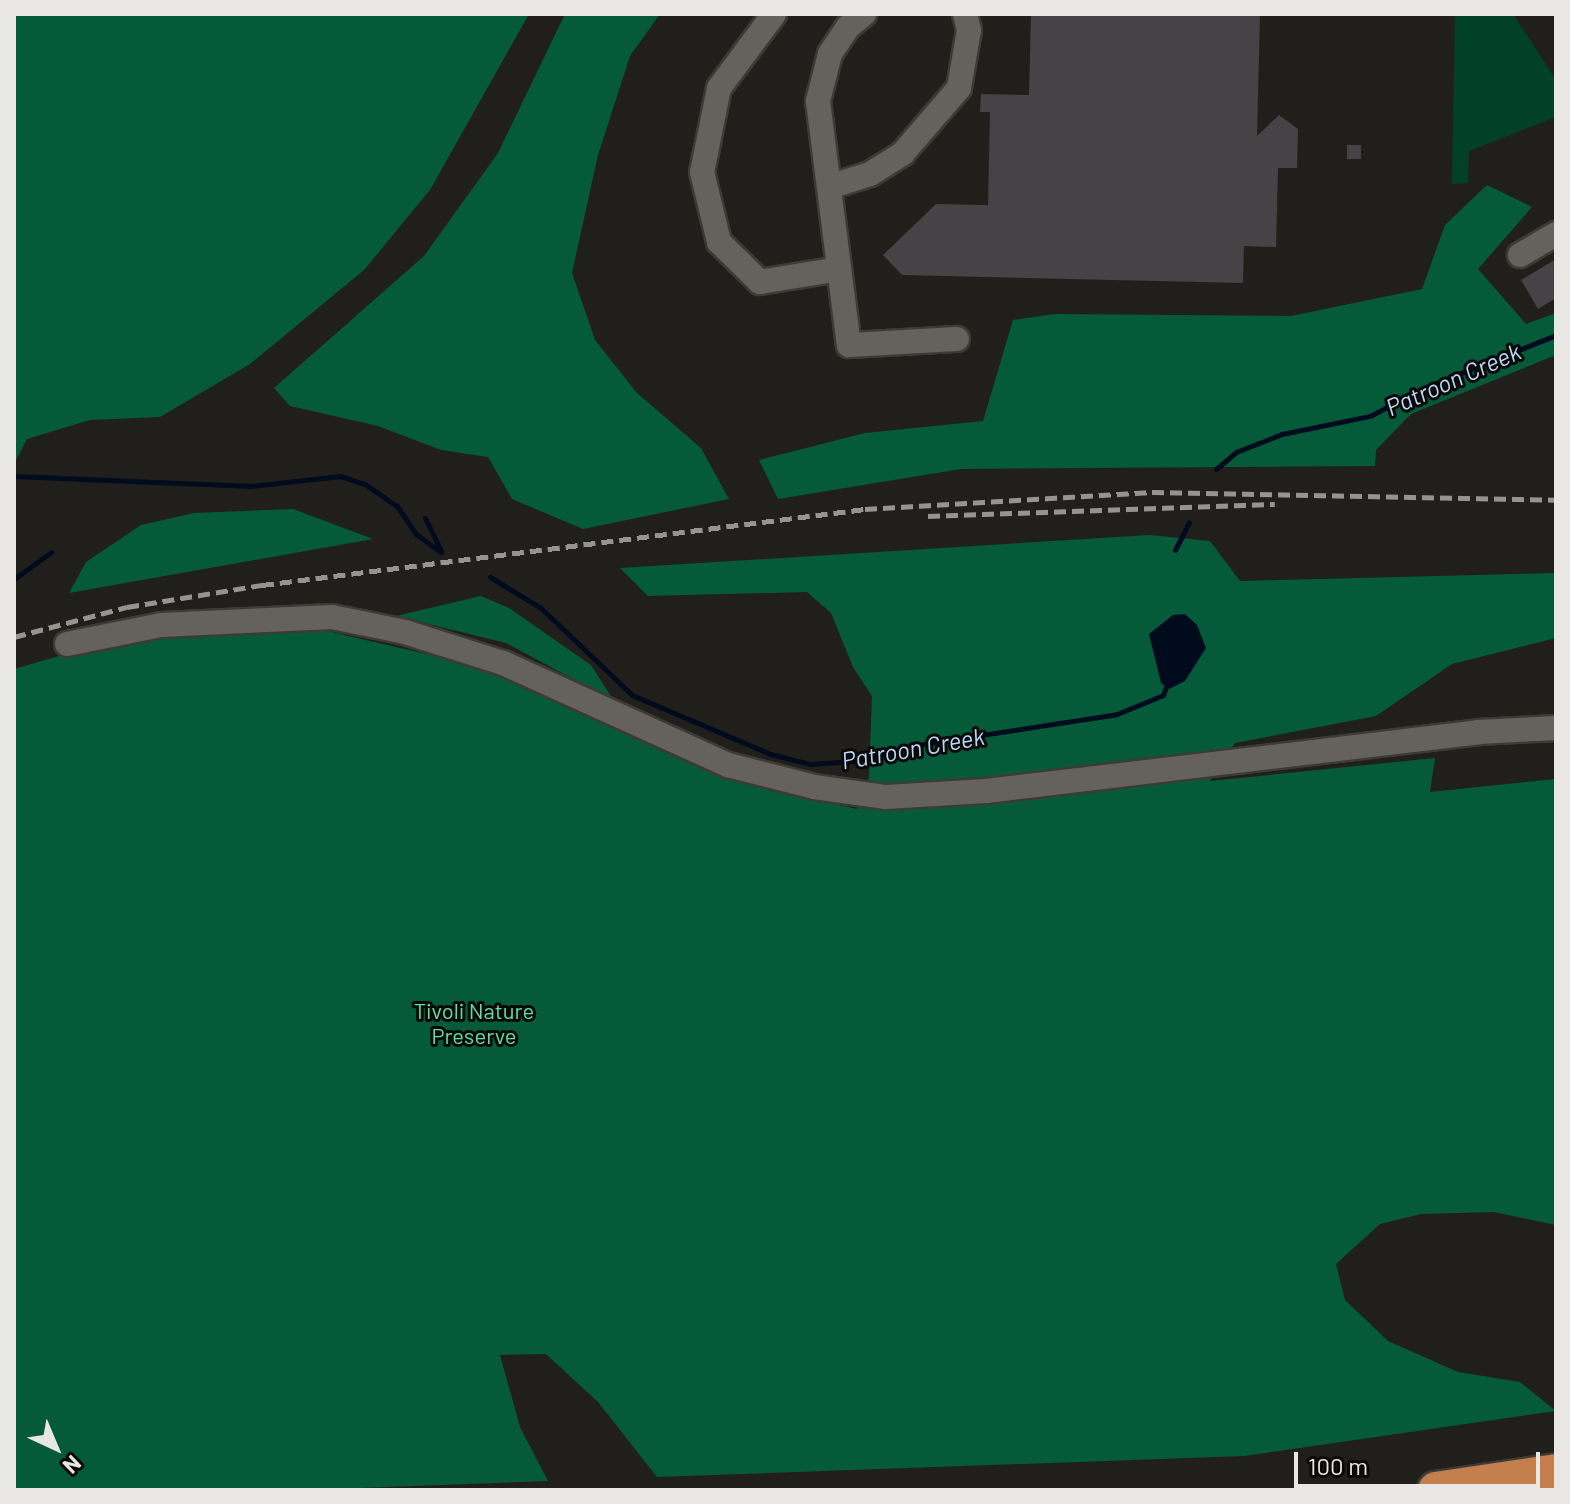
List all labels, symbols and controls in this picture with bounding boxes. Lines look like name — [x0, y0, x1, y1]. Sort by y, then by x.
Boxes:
water label: Patroon Creek — [1381, 336, 1525, 422]
water label: Patroon Creek — [839, 721, 987, 775]
park label: Tivoli Nature Preserve — [414, 997, 534, 1048]
north arrow — [16, 1408, 96, 1488]
scale bar — [1298, 1436, 1544, 1486]
text: N — [58, 1451, 87, 1480]
text: 100 m — [1308, 1451, 1368, 1480]

